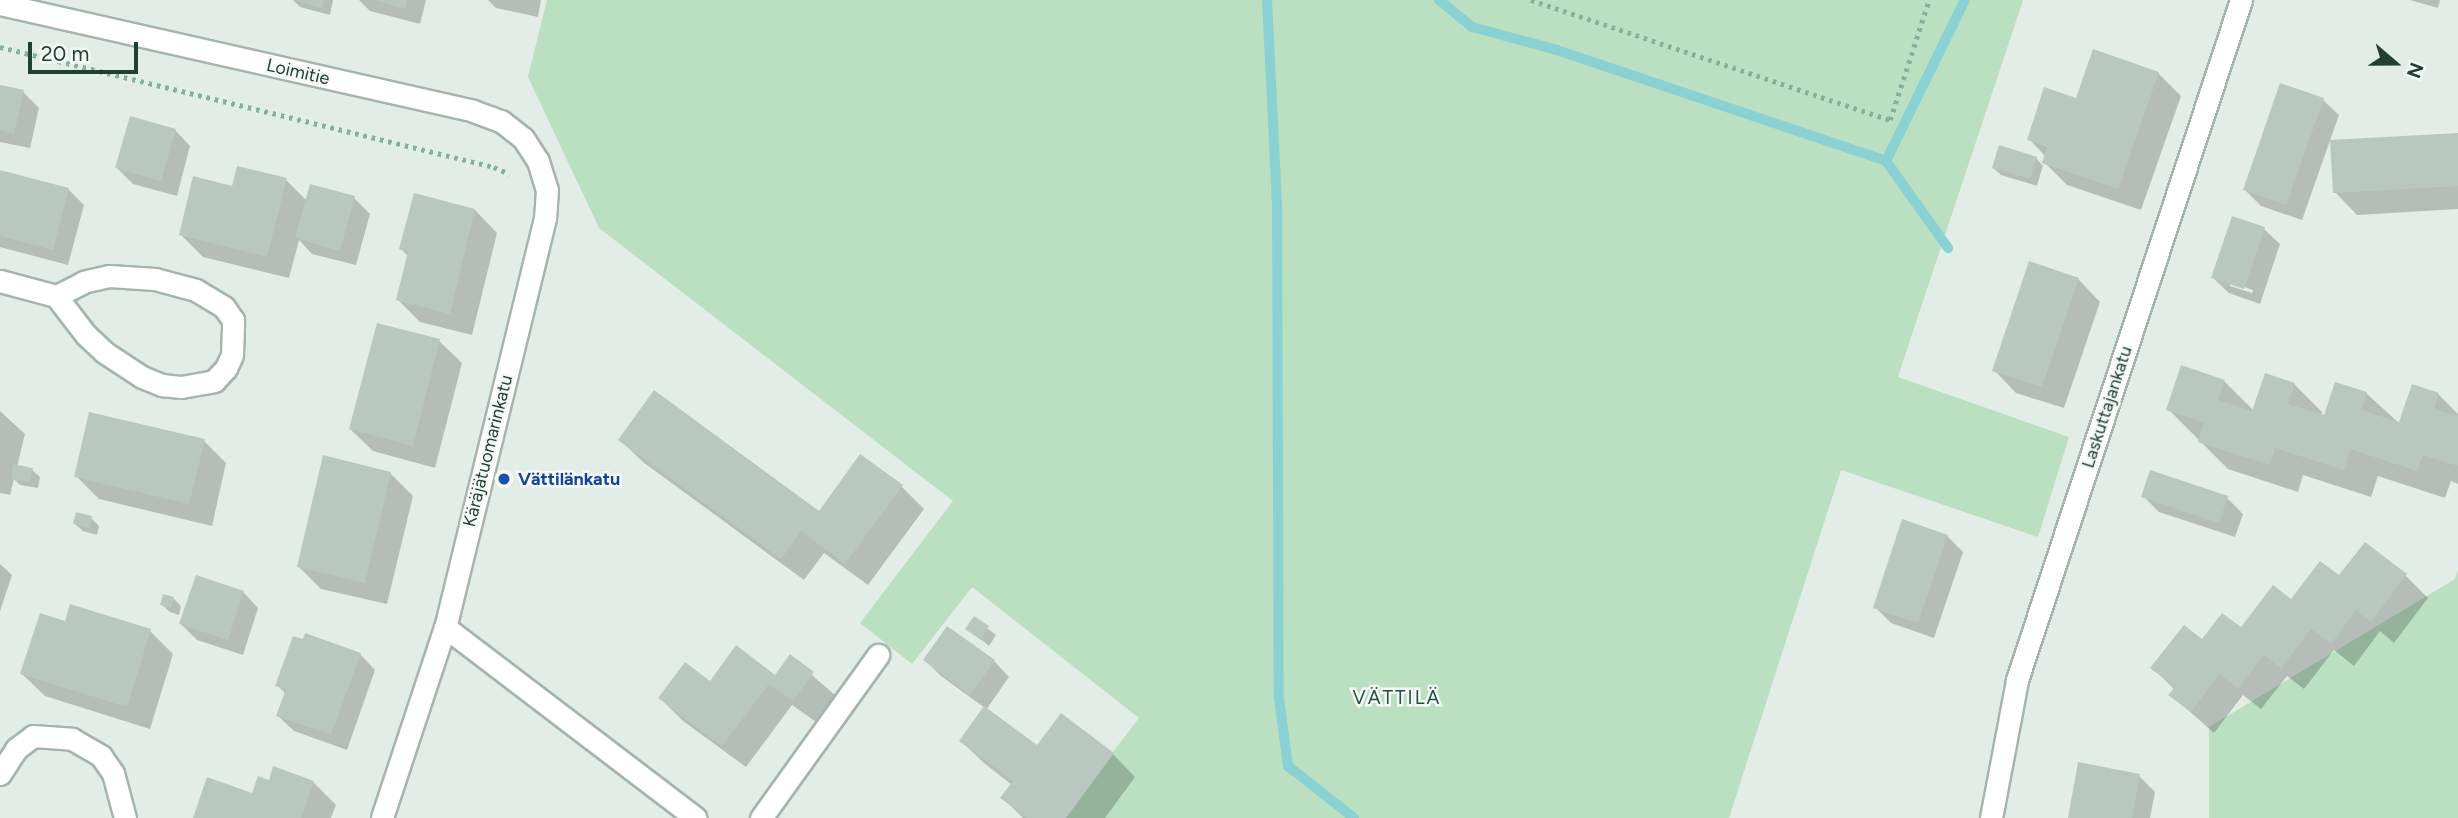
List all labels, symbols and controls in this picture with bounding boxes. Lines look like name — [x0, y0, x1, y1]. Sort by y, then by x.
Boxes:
scale bar — [32, 28, 142, 72]
north arrow — [2360, 28, 2430, 98]
text: 20 m — [41, 41, 89, 66]
street label: Loimitie — [264, 54, 332, 90]
text: N — [2402, 60, 2429, 81]
street label: Laskuttajankatu — [2077, 343, 2137, 471]
street label: Käräjätuomarinkatu — [459, 373, 517, 529]
place label: Vättilänkatu — [518, 468, 620, 490]
marker: Vättilänkatu — [496, 471, 512, 487]
district label: VÄTTILÄ — [1353, 687, 1441, 709]

